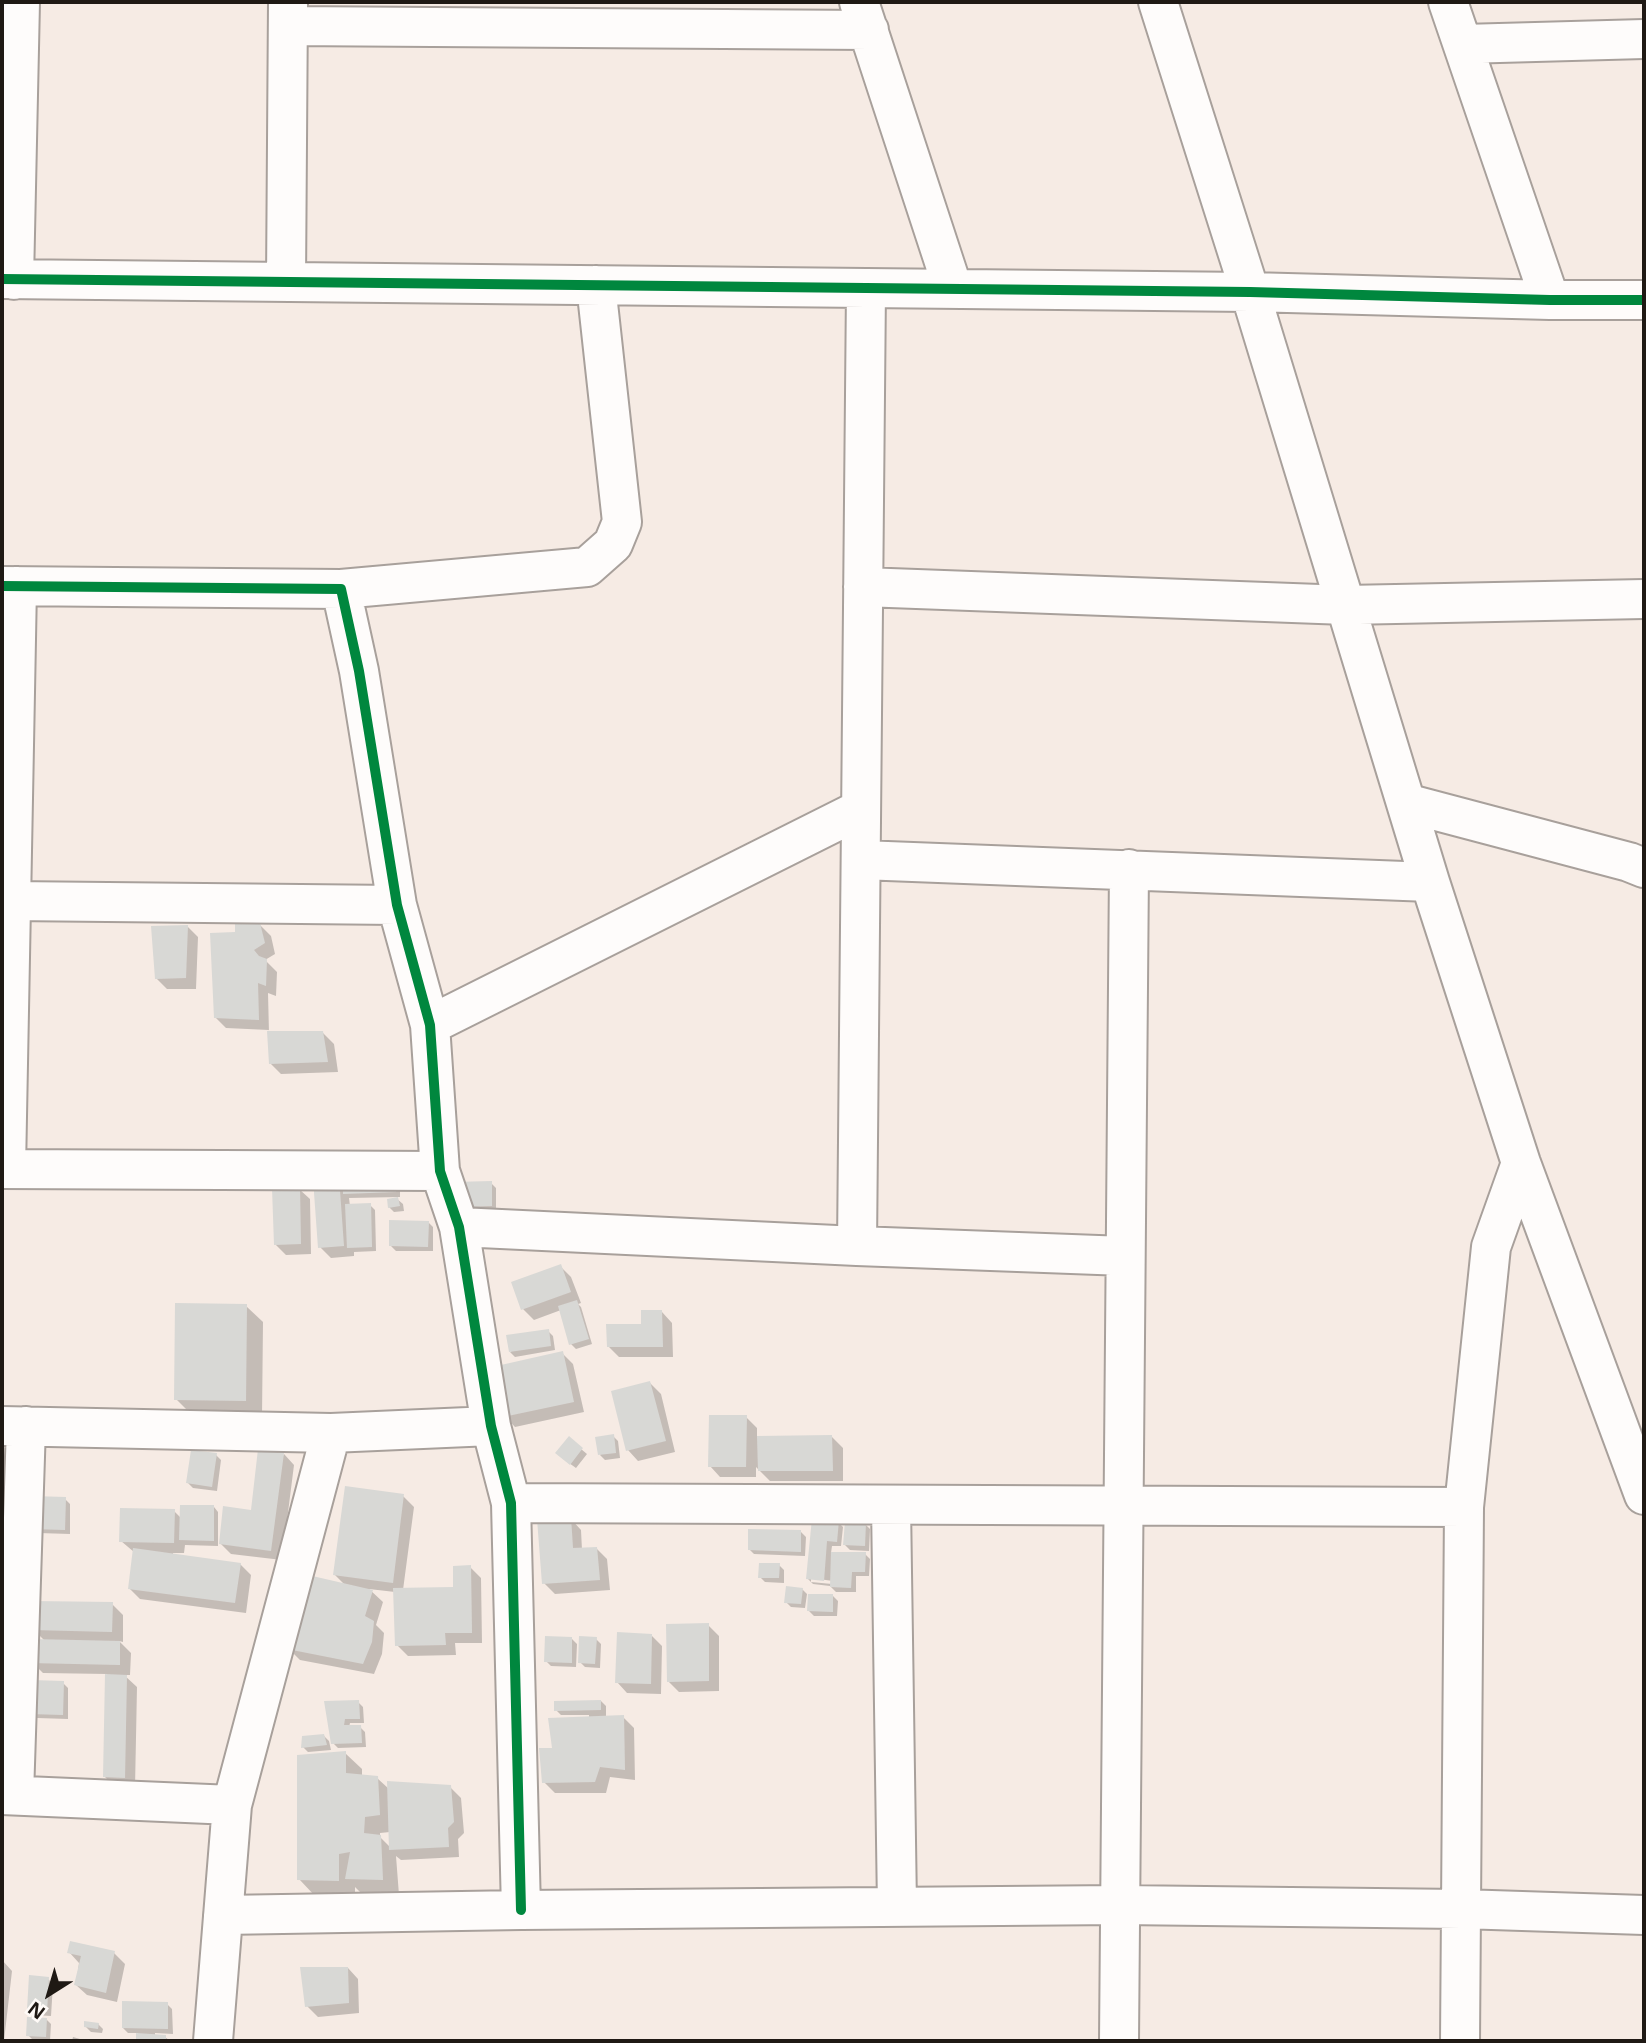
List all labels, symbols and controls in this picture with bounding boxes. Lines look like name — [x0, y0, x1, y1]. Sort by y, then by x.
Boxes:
north arrow — [14, 1959, 84, 2029]
text: N — [22, 1996, 50, 2026]

